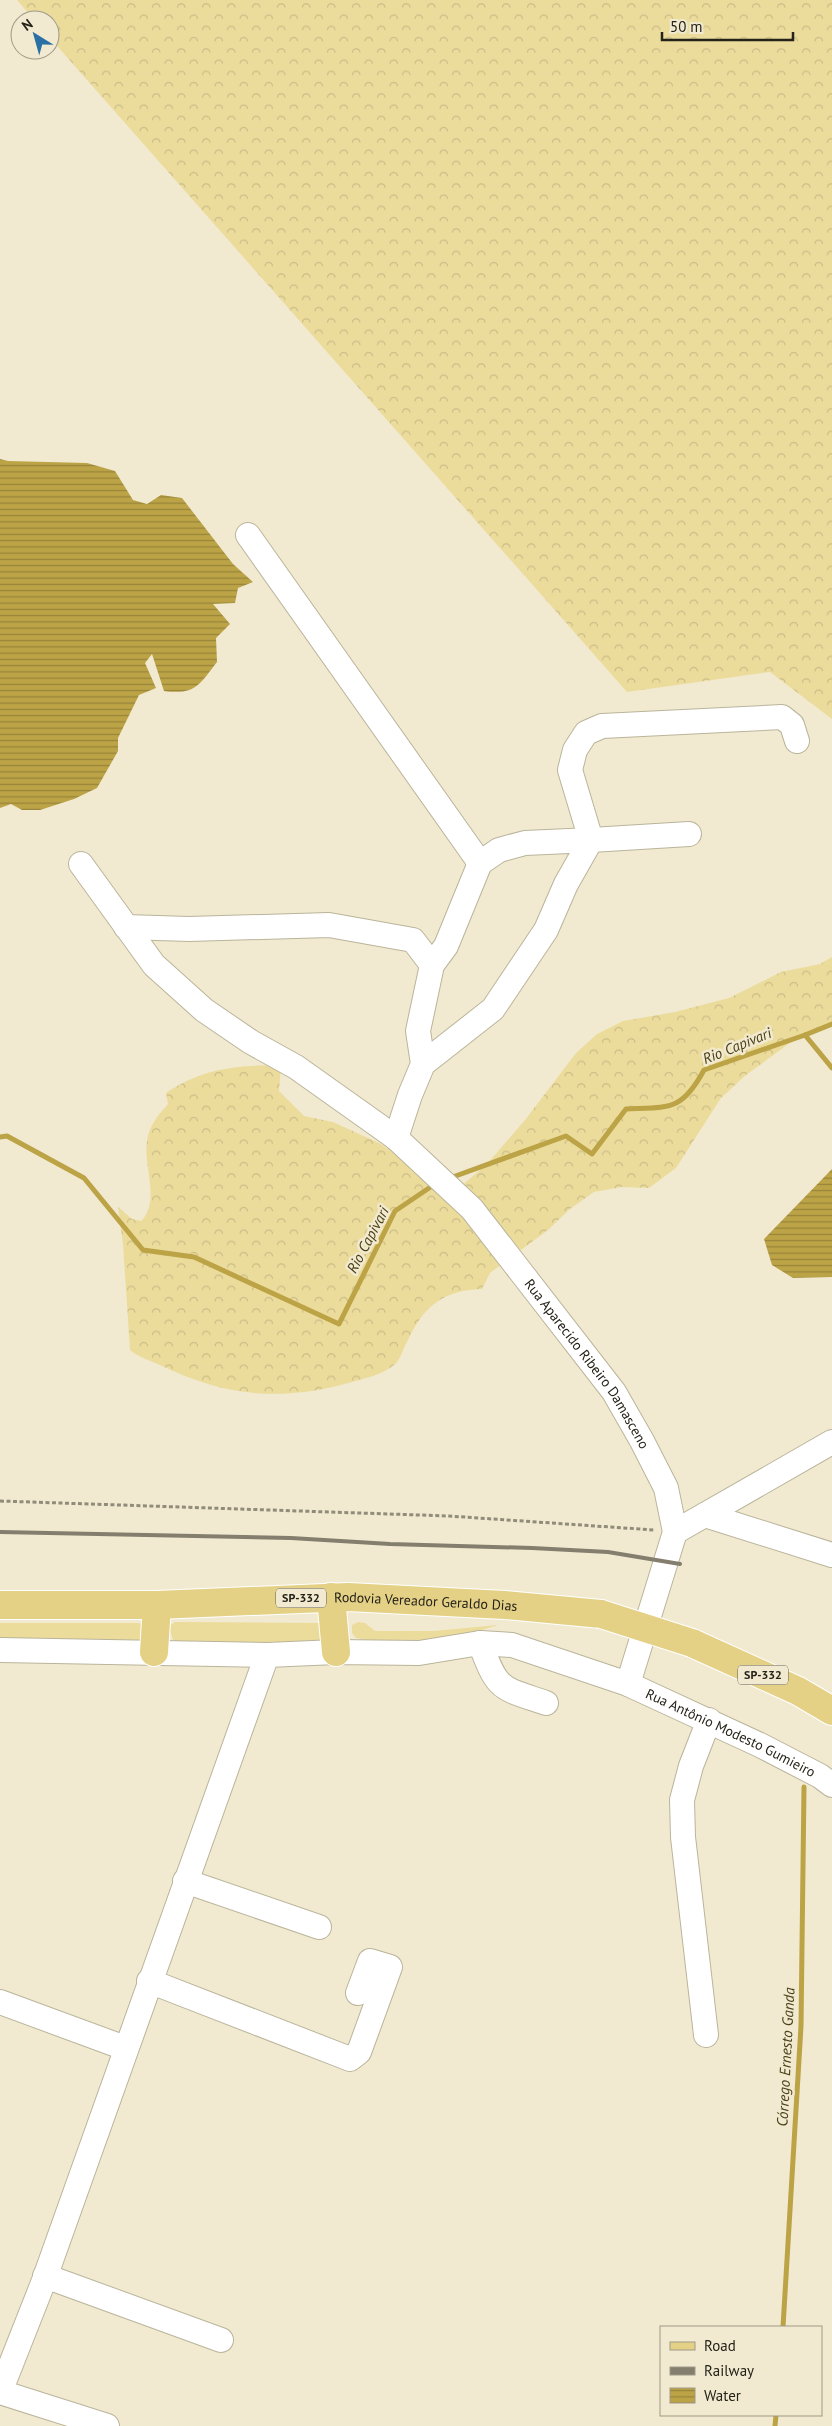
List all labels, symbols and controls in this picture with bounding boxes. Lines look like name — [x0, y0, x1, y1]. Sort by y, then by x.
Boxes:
north arrow — [10, 10, 60, 60]
scale bar — [662, 10, 793, 42]
text: N — [18, 15, 36, 35]
text: 50 m — [670, 17, 703, 36]
water label: Rio Capivari — [700, 1023, 775, 1068]
water label: Rio Capivari — [342, 1202, 393, 1276]
street label: Rua Aparecido Ribeiro Damasceno — [521, 1275, 653, 1452]
street label: Rodovia Vereador Geraldo Dias — [334, 1588, 518, 1615]
road number: SP-332 — [276, 1589, 326, 1608]
road number: SP-332 — [738, 1666, 788, 1684]
street label: Rua Antônio Modesto Gumieiro — [643, 1684, 819, 1781]
water label: Córrego Ernesto Ganda — [772, 1986, 799, 2127]
legend — [660, 2326, 822, 2416]
text: Road — [704, 2336, 736, 2355]
text: Railway — [704, 2361, 754, 2380]
text: Water — [704, 2386, 741, 2405]

